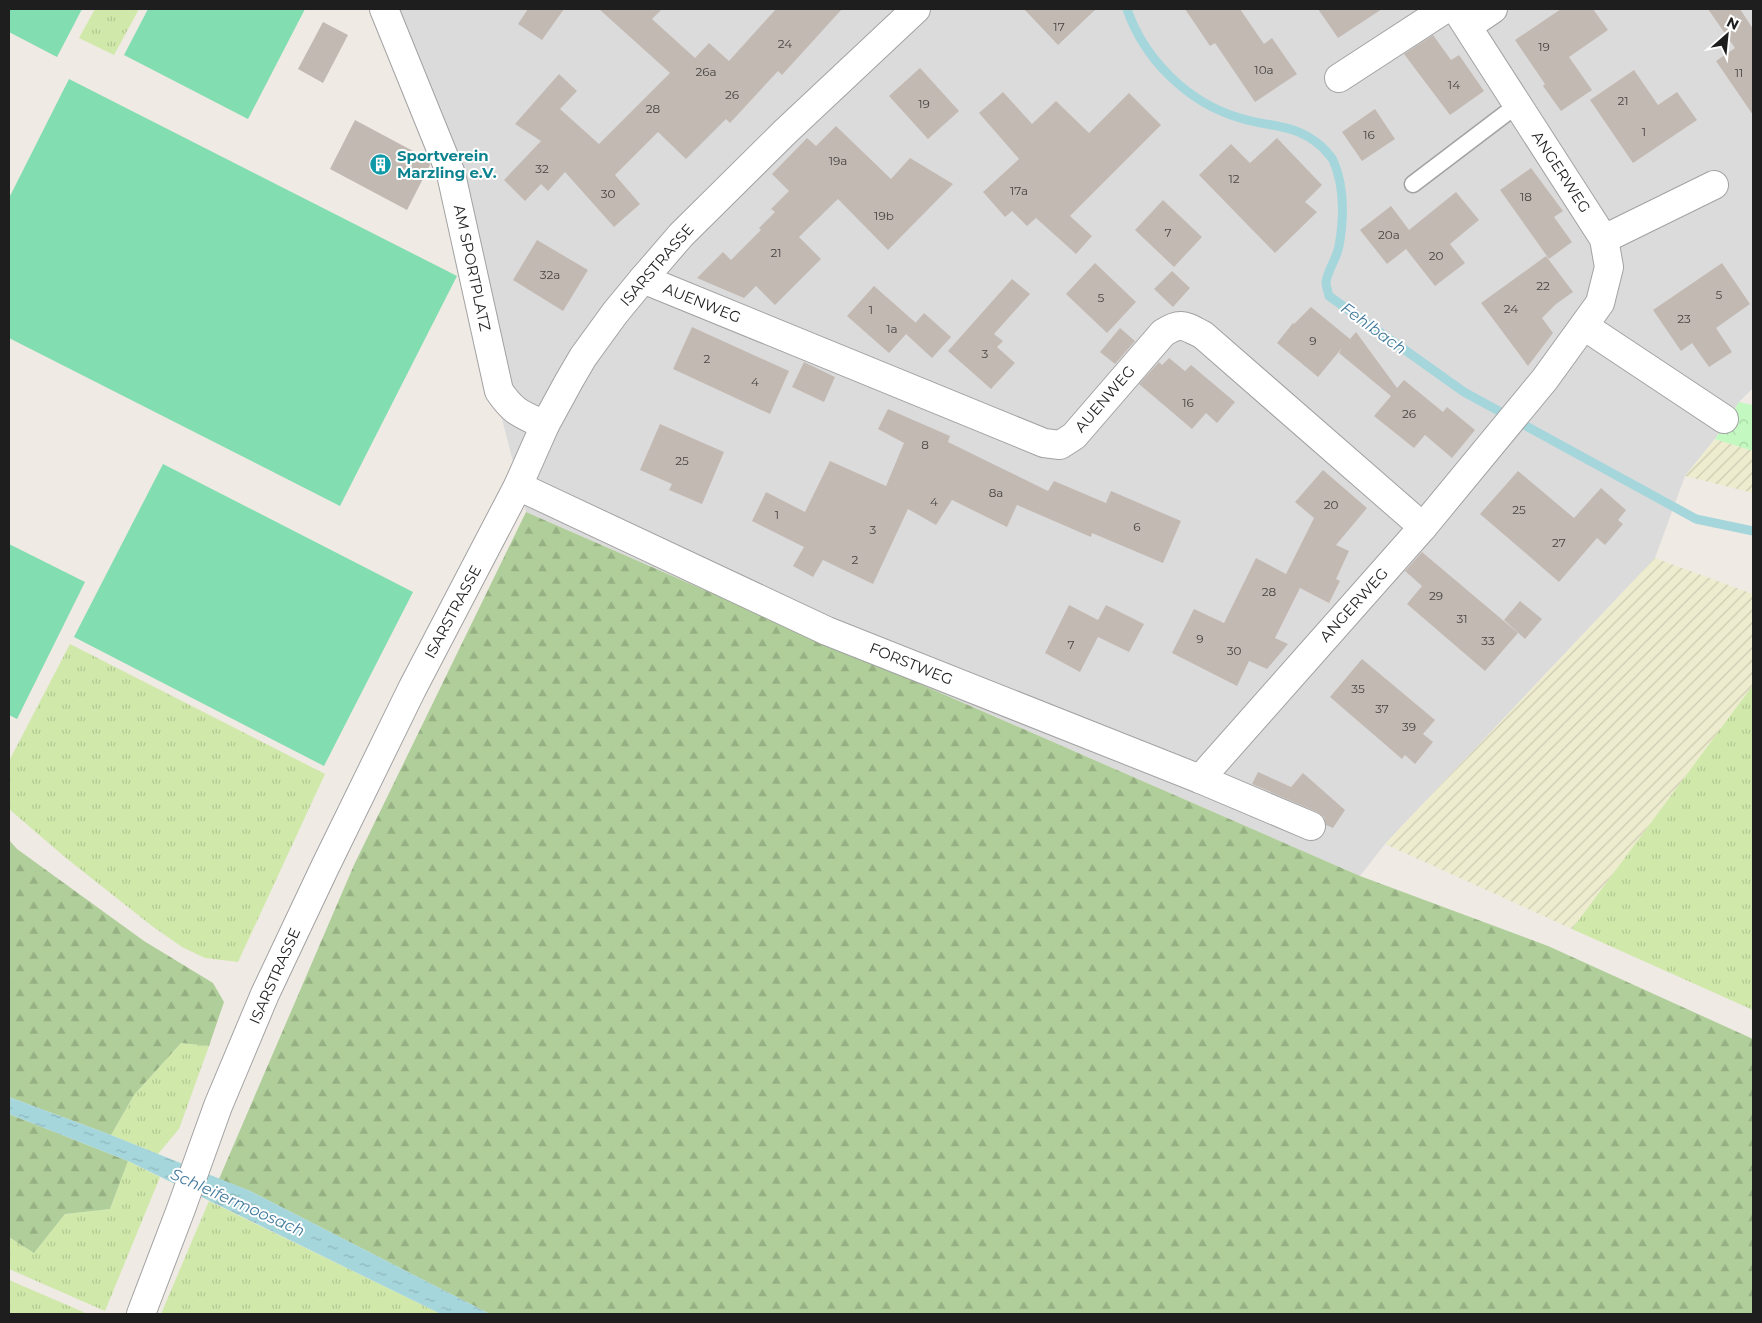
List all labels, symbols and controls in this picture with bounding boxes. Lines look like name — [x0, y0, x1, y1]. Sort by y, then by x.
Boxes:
north arrow — [1702, 10, 1752, 60]
text: N — [1724, 13, 1742, 34]
house number: 17 — [1053, 19, 1065, 34]
house number: 24 — [778, 36, 792, 51]
house number: 19 — [1538, 39, 1550, 54]
house number: 10a — [1254, 62, 1274, 77]
house number: 26a — [695, 64, 717, 79]
house number: 11 — [1735, 65, 1743, 80]
house number: 14 — [1448, 77, 1460, 92]
house number: 26 — [725, 87, 739, 102]
house number: 21 — [1617, 93, 1629, 108]
house number: 19 — [918, 96, 930, 111]
house number: 28 — [646, 101, 661, 116]
house number: 1 — [1642, 124, 1646, 139]
house number: 16 — [1363, 127, 1375, 142]
street label: ANGERWEG — [1528, 127, 1595, 216]
place label: Sportverein Marzling e.V. — [397, 146, 497, 182]
building icon: Sportverein Marzling e.V. — [369, 153, 393, 177]
house number: 19a — [829, 153, 847, 168]
house number: 32 — [535, 161, 549, 176]
house number: 12 — [1228, 171, 1240, 186]
house number: 17a — [1010, 183, 1028, 198]
house number: 30 — [601, 186, 615, 201]
house number: 18 — [1520, 189, 1532, 204]
street label: AM SPORTPLATZ — [450, 203, 495, 333]
house number: 19b — [874, 208, 894, 223]
street label: ISARSTRASSE — [616, 220, 698, 310]
house number: 7 — [1164, 225, 1172, 240]
house number: 20a — [1378, 227, 1400, 242]
house number: 21 — [770, 245, 782, 260]
house number: 20 — [1429, 248, 1443, 263]
house number: 32a — [540, 267, 560, 282]
street label: AUENWEG — [660, 278, 744, 327]
house number: 22 — [1536, 278, 1550, 293]
house number: 5 — [1716, 287, 1723, 302]
house number: 5 — [1098, 290, 1105, 305]
water label: Fehlbach — [1337, 298, 1410, 358]
house number: 24 — [1504, 301, 1518, 316]
house number: 1 — [869, 302, 873, 317]
house number: 23 — [1677, 311, 1691, 326]
house number: 1a — [886, 321, 898, 336]
house number: 9 — [1309, 333, 1317, 348]
house number: 3 — [982, 346, 989, 361]
house number: 2 — [704, 351, 711, 366]
street label: AUENWEG — [1070, 361, 1139, 436]
house number: 4 — [751, 374, 759, 389]
house number: 16 — [1182, 395, 1194, 410]
house number: 26 — [1402, 406, 1416, 421]
house number: 8 — [921, 437, 929, 452]
house number: 25 — [675, 453, 689, 468]
house number: 8a — [989, 485, 1003, 500]
house number: 4 — [930, 494, 938, 509]
house number: 20 — [1324, 497, 1338, 512]
house number: 25 — [1512, 502, 1526, 517]
house number: 1 — [775, 507, 779, 522]
house number: 6 — [1133, 519, 1141, 534]
house number: 3 — [870, 522, 877, 537]
house number: 27 — [1552, 535, 1566, 550]
house number: 2 — [852, 552, 859, 567]
street label: ISARSTRASSE — [420, 562, 485, 662]
street label: ANGERWEG — [1315, 564, 1392, 646]
house number: 28 — [1262, 584, 1277, 599]
house number: 29 — [1429, 588, 1443, 603]
house number: 31 — [1456, 611, 1468, 626]
house number: 9 — [1196, 631, 1204, 646]
house number: 33 — [1481, 633, 1495, 648]
house number: 7 — [1067, 637, 1075, 652]
street label: FORSTWEG — [867, 638, 956, 689]
house number: 30 — [1227, 643, 1241, 658]
house number: 35 — [1351, 681, 1365, 696]
house number: 37 — [1375, 701, 1389, 716]
house number: 39 — [1402, 719, 1416, 734]
street label: ISARSTRASSE — [245, 925, 304, 1027]
water label: Schleifermoosach — [168, 1164, 308, 1241]

